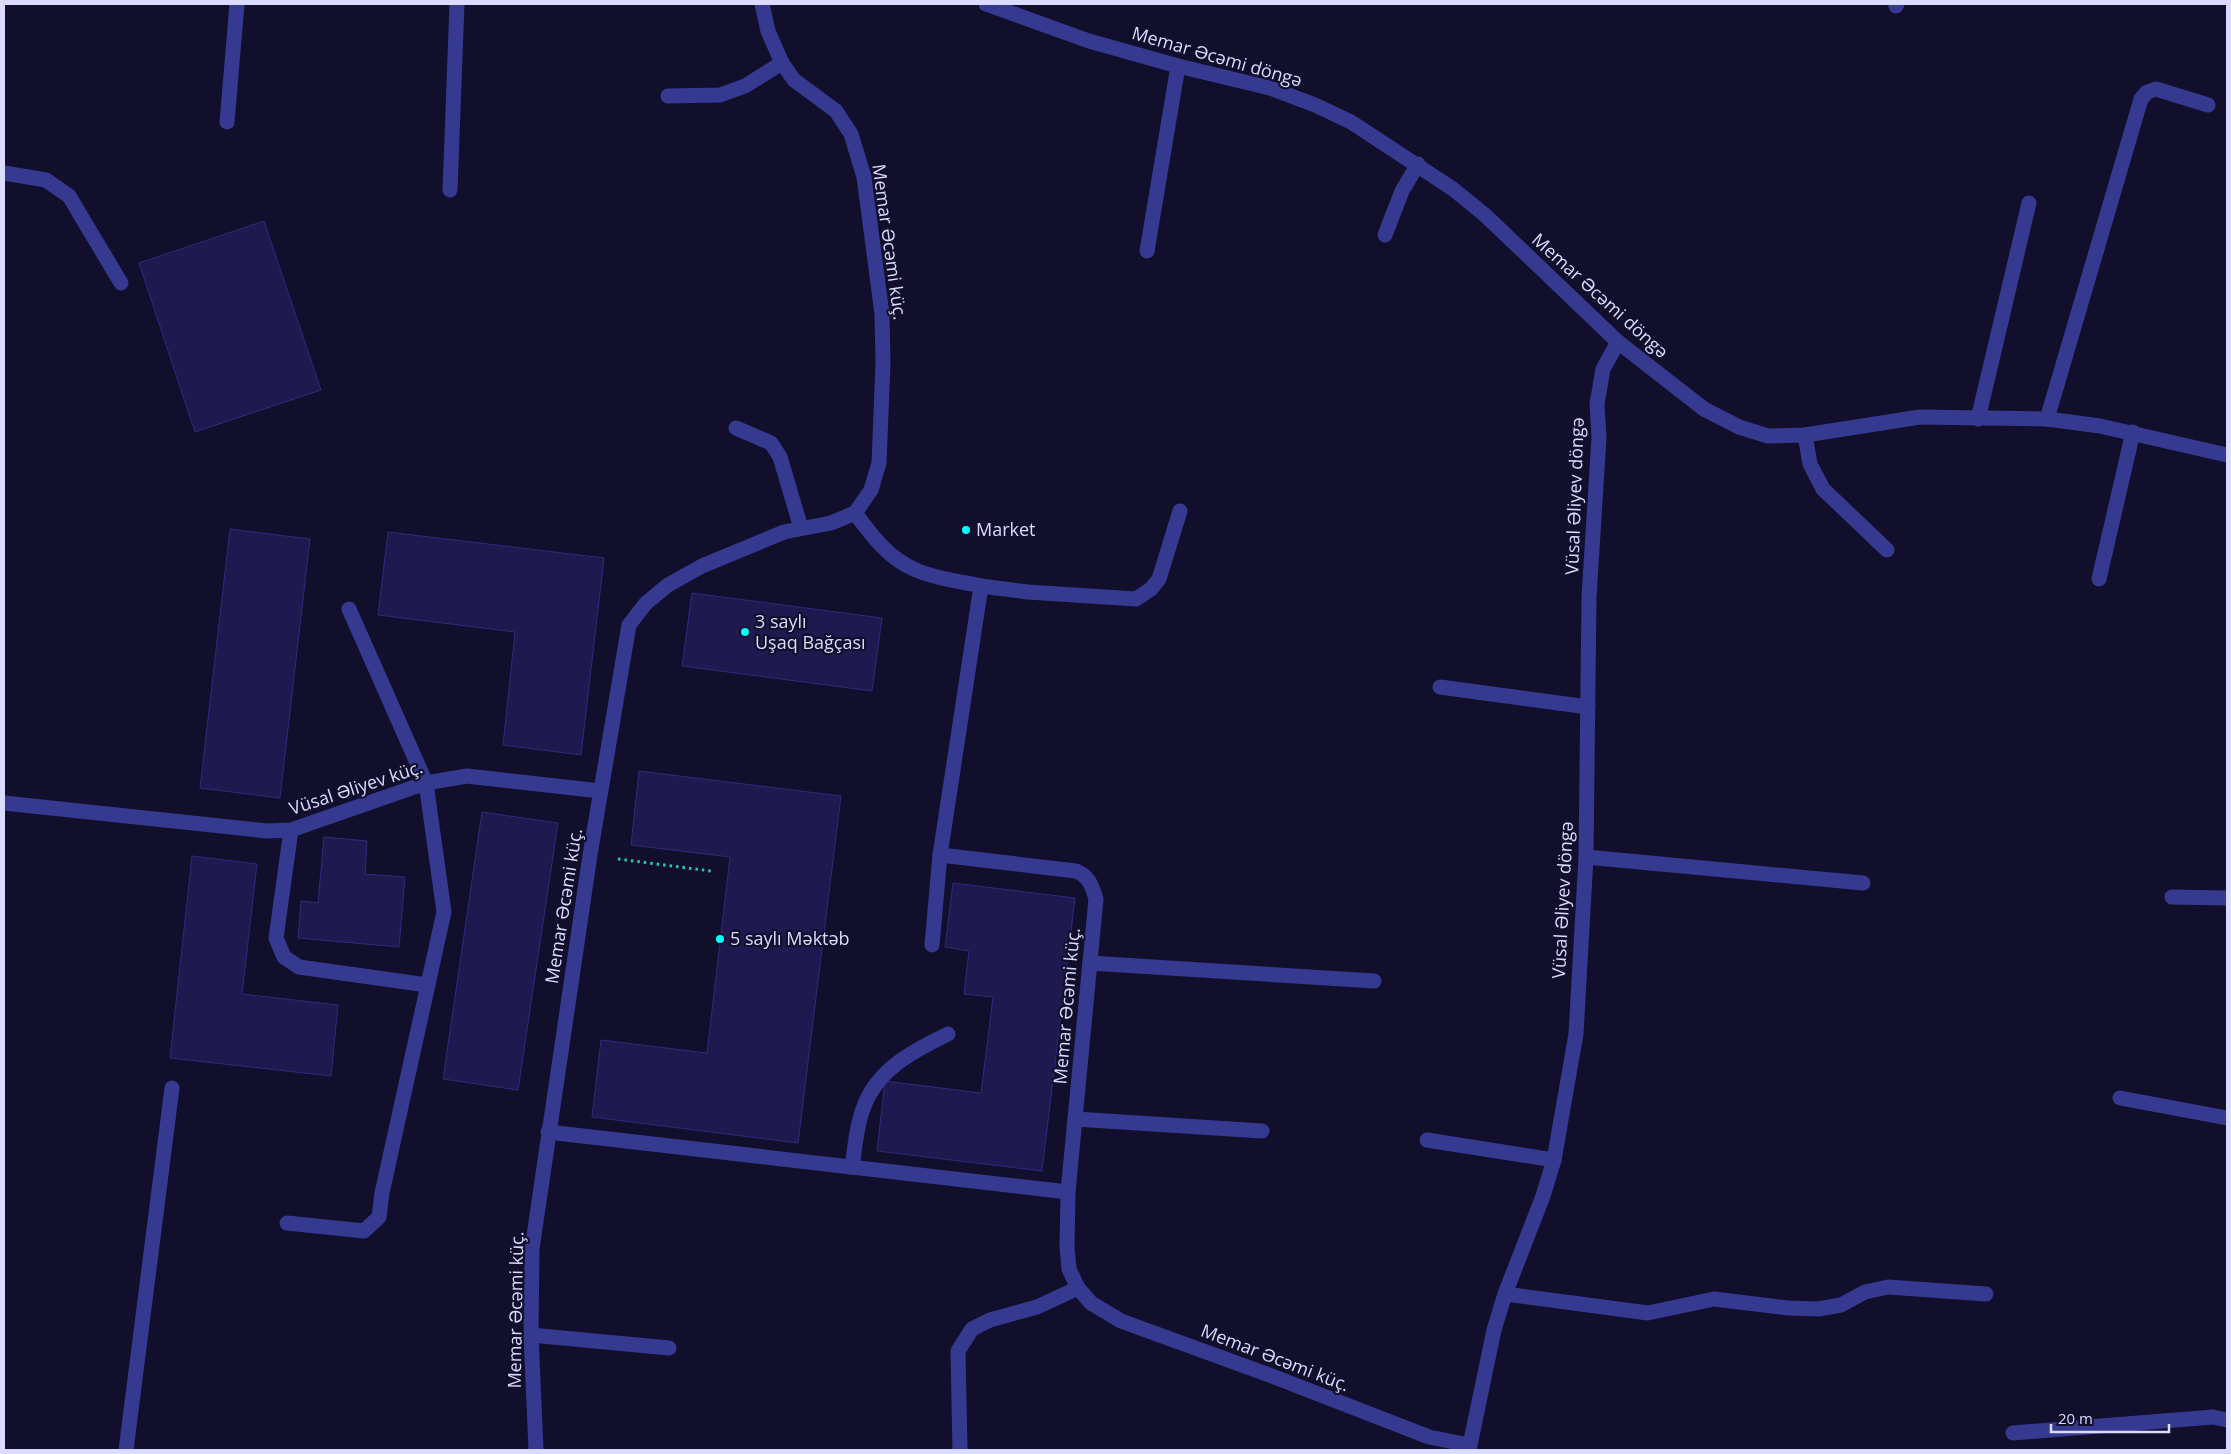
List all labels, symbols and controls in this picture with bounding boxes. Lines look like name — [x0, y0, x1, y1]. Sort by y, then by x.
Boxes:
street label: Memar Əcəmi döngə — [1129, 20, 1305, 92]
street label: Memar Əcəmi küç. — [867, 162, 913, 321]
street label: Memar Əcəmi döngə — [1527, 227, 1674, 363]
street label: Vüsal Əliyev döngə — [1559, 417, 1589, 575]
place label: Market — [976, 517, 1036, 541]
marker: Market — [960, 524, 972, 536]
place label: 3 saylı Uşaq Bağçası — [755, 609, 866, 654]
marker: 3 saylı Uşaq Bağçası — [739, 626, 751, 638]
street label: Vüsal Əliyev küç. — [286, 754, 425, 820]
street label: Vüsal Əliyev döngə — [1546, 821, 1578, 979]
street label: Memar Əcəmi küç. — [539, 826, 587, 985]
place label: 5 saylı Məktəb — [730, 926, 850, 950]
street label: Memar Əcəmi küç. — [1047, 927, 1085, 1085]
marker: 5 saylı Məktəb — [714, 933, 726, 945]
street label: Memar Əcəmi küç. — [502, 1231, 528, 1389]
street label: Memar Əcəmi küç. — [1198, 1318, 1353, 1396]
scale bar — [2051, 1402, 2168, 1434]
text: 20 m — [2058, 1408, 2093, 1428]

